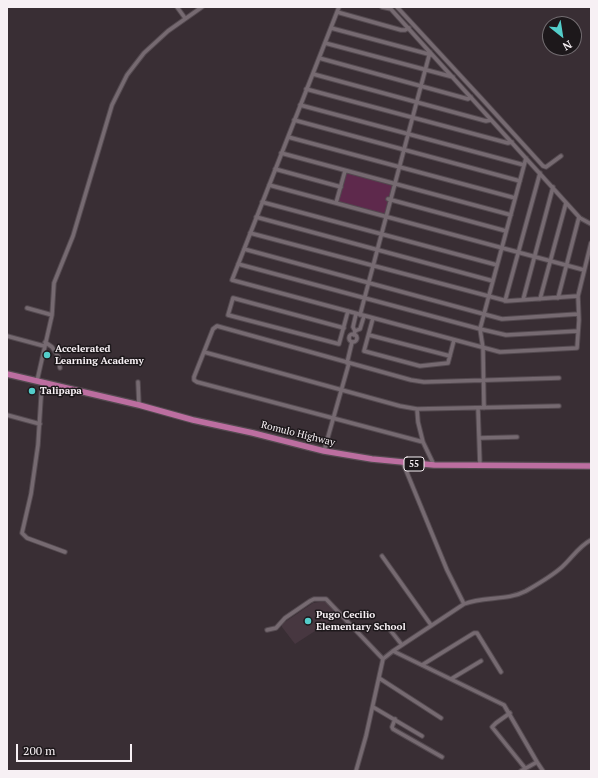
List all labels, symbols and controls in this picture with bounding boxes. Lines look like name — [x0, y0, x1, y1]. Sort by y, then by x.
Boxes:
north arrow — [542, 16, 582, 56]
text: N — [560, 37, 575, 54]
place label: Accelerated Learning Academy — [55, 343, 144, 366]
marker: Accelerated Learning Academy — [42, 350, 52, 360]
place label: Talipapa — [40, 385, 82, 397]
marker: Talipapa — [27, 386, 37, 396]
street label: Romulo Highway — [260, 419, 336, 449]
road number: 55 — [404, 457, 424, 471]
place label: Pugo Cecilio Elementary School — [316, 609, 406, 632]
marker: Pugo Cecilio Elementary School — [303, 616, 313, 626]
scale bar — [18, 736, 134, 762]
text: 200 m — [23, 743, 55, 758]

